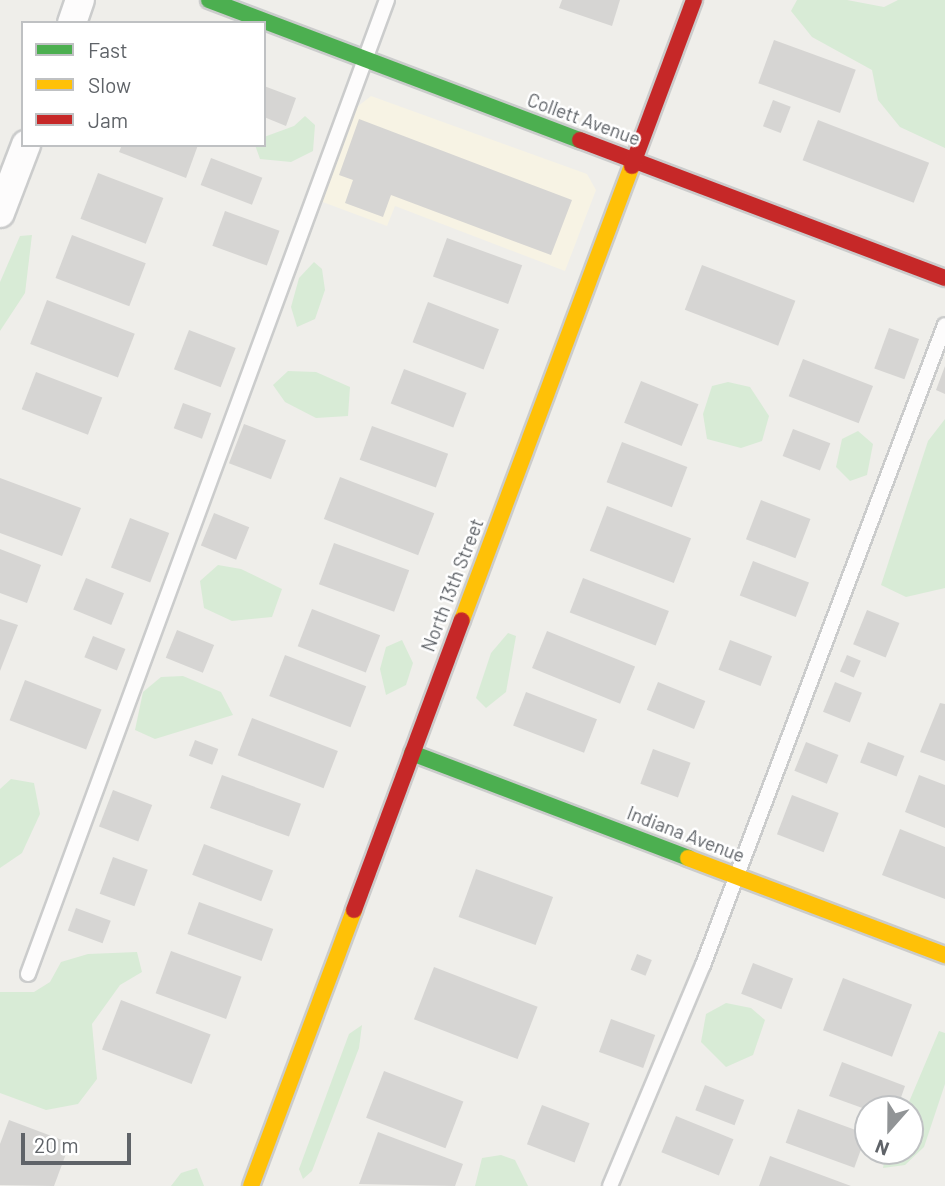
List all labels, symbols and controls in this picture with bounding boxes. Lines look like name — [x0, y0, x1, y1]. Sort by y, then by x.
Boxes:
legend — [21, 21, 266, 147]
text: Fast — [88, 37, 128, 62]
text: Slow — [88, 72, 131, 97]
street label: Collett Avenue — [524, 88, 644, 150]
text: Jam — [88, 107, 128, 132]
street label: North 13th Street — [416, 515, 488, 655]
street label: Indiana Avenue — [624, 801, 748, 867]
north arrow — [854, 1095, 924, 1165]
scale bar — [24, 1120, 135, 1164]
text: 20 m — [34, 1132, 79, 1157]
text: N — [872, 1135, 892, 1161]

